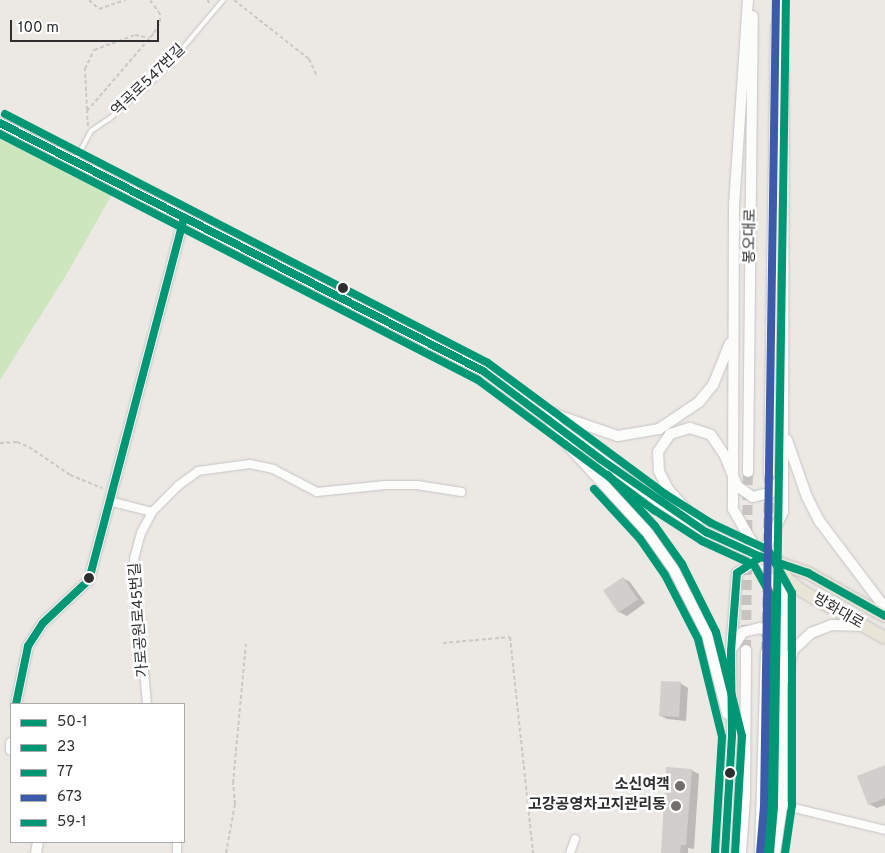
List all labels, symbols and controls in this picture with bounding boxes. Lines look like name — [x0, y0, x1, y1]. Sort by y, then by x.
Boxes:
scale bar — [12, 10, 161, 42]
text: 100 m — [18, 19, 59, 38]
street label: 역곡로547번길 — [108, 41, 190, 121]
street label: 봉오대로 — [742, 208, 760, 264]
unlabelled marker — [338, 283, 348, 293]
street label: 가로공원로45번길 — [127, 562, 153, 678]
unlabelled marker — [84, 573, 94, 583]
street label: 방화대로 — [810, 590, 866, 634]
legend — [10, 703, 185, 843]
text: 50-1 — [57, 713, 88, 732]
text: 23 — [57, 738, 75, 757]
text: 77 — [57, 763, 73, 782]
unlabelled marker — [725, 768, 735, 778]
place label: 소신여객 — [615, 777, 670, 795]
marker: 소신여객 — [674, 780, 686, 792]
text: 673 — [57, 788, 82, 807]
place label: 고강공영차고지관리동 — [528, 797, 666, 815]
marker: 고강공영차고지관리동 — [670, 800, 682, 812]
text: 59-1 — [57, 813, 87, 832]

